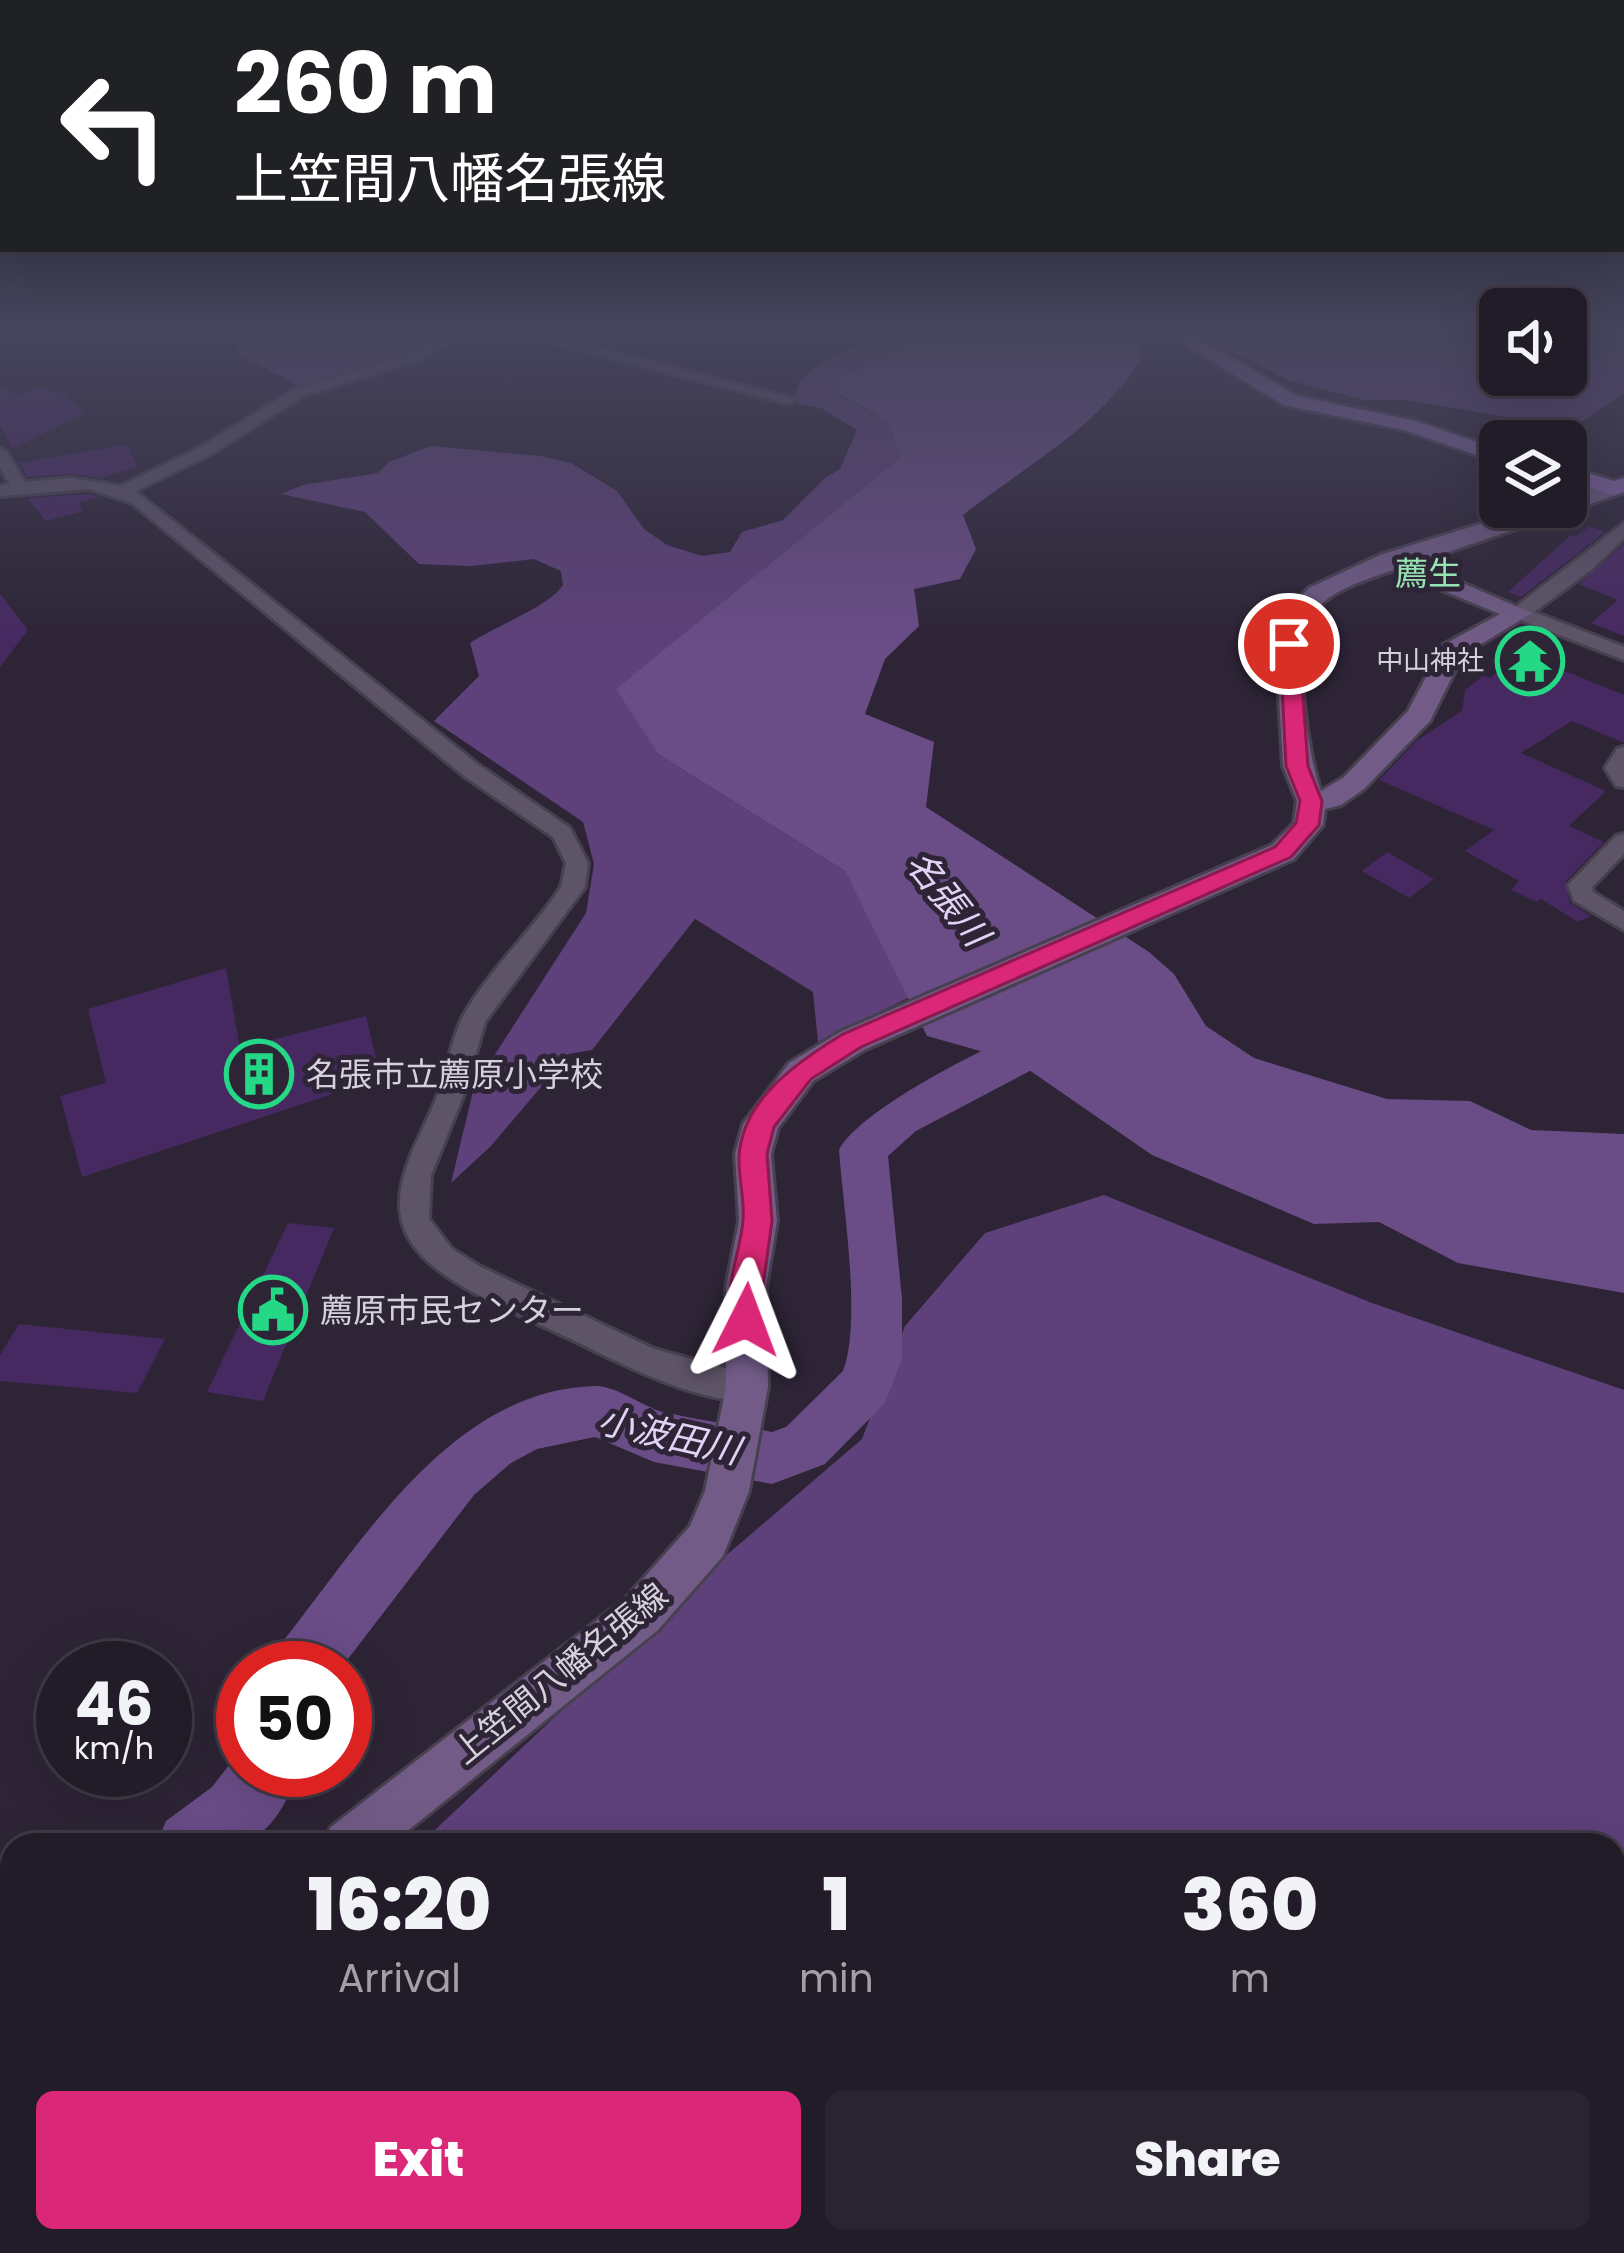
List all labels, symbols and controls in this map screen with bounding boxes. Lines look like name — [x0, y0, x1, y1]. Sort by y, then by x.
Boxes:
text: 260 m — [234, 25, 497, 142]
icon: left — [36, 48, 192, 204]
text: 上笠間八幡名張線 — [234, 141, 666, 217]
map controls — [1479, 288, 1587, 528]
button: sound — [1479, 288, 1587, 396]
button: layers — [1479, 420, 1587, 528]
district label: 薦生 — [1395, 550, 1461, 597]
pin — [1238, 593, 1340, 695]
icon: arrive — [1256, 611, 1322, 677]
temple icon: 中山神社 — [1495, 626, 1565, 696]
place label: 中山神社 — [1376, 642, 1484, 679]
water label: 名張川 — [894, 840, 1003, 960]
building icon: 名張市立薦原小学校 — [224, 1039, 294, 1109]
place label: 名張市立薦原小学校 — [306, 1051, 603, 1098]
position arrow — [683, 1257, 809, 1383]
public building icon: 薦原市民センター — [238, 1275, 308, 1345]
place label: 薦原市民センター — [320, 1287, 584, 1334]
water label: 小波田川 — [593, 1394, 749, 1477]
street label: 上笠間八幡名張線 — [443, 1572, 678, 1775]
speed limit sign: 50 — [216, 1641, 372, 1797]
text: 46 — [75, 1662, 153, 1746]
text: km/h — [74, 1727, 154, 1770]
text: 16:20 — [308, 1854, 491, 1955]
text: 1 — [822, 1854, 850, 1955]
text: 360 — [1181, 1854, 1318, 1955]
text: Arrival — [338, 1951, 461, 2006]
text: min — [799, 1951, 874, 2006]
text: m — [1230, 1951, 1270, 2006]
button: Exit — [36, 2091, 801, 2229]
button: Share — [825, 2091, 1590, 2229]

